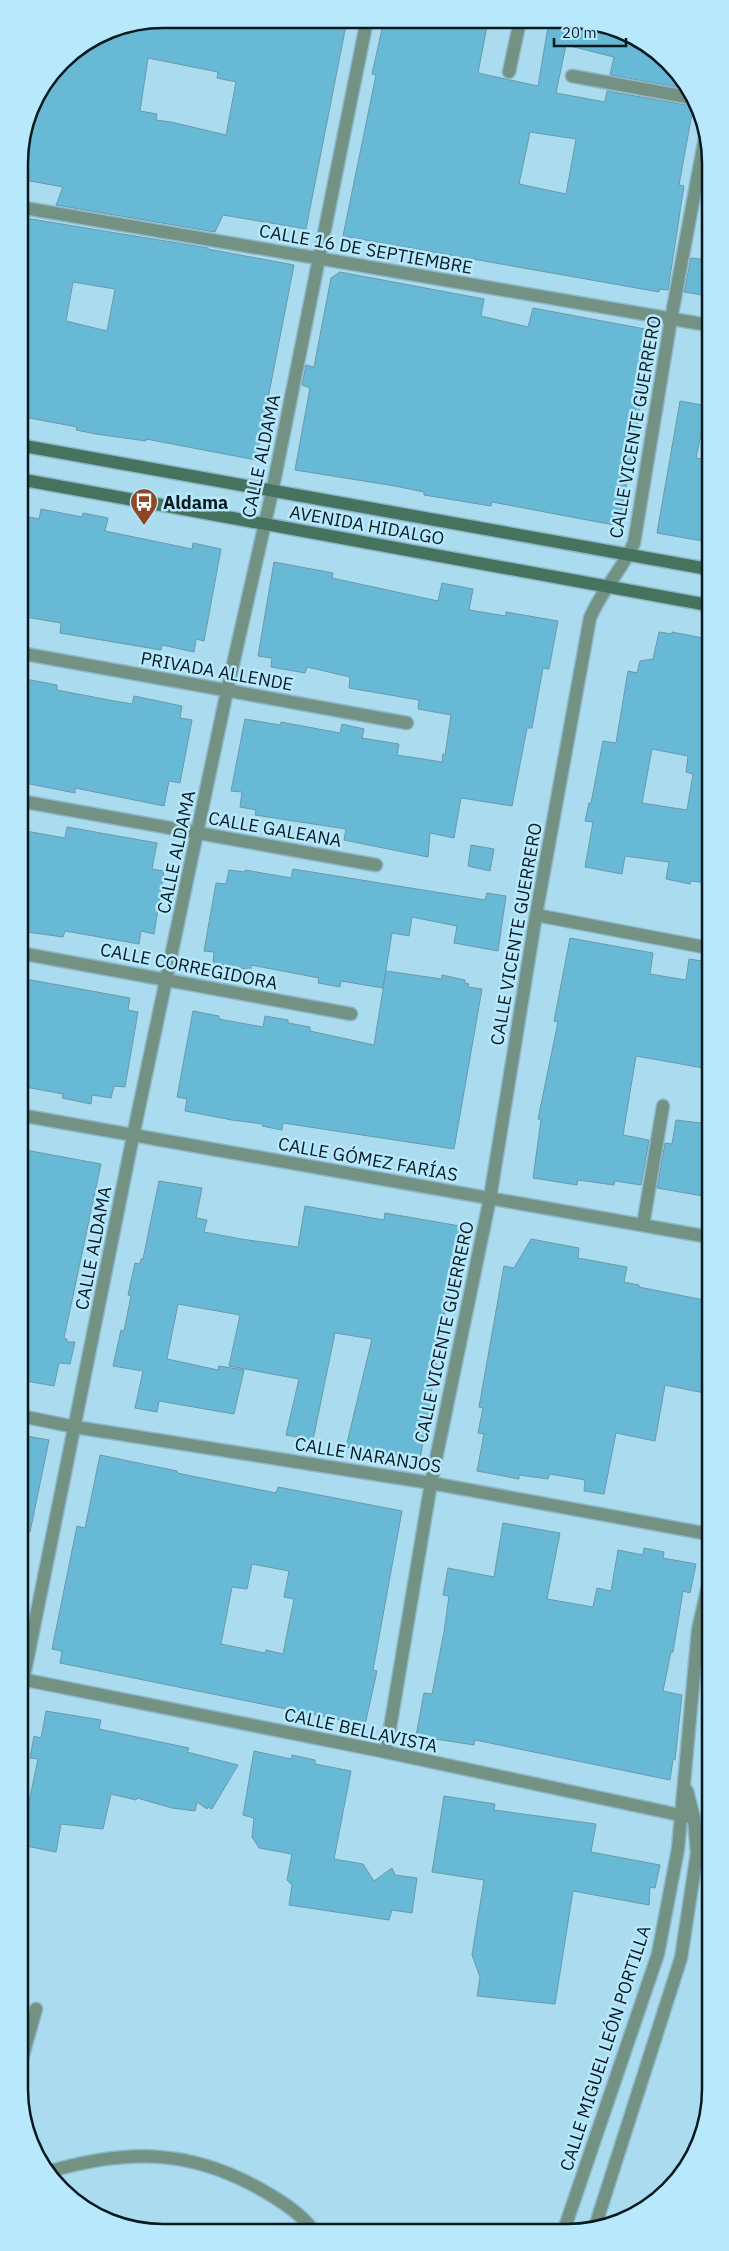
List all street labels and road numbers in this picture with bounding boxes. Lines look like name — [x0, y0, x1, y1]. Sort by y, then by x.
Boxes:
street label: CALLE 16 DE SEPTIEMBRE — [258, 219, 474, 279]
street label: CALLE VICENTE GUERRERO — [604, 314, 666, 540]
street label: CALLE ALDAMA — [237, 392, 285, 520]
street label: AVENIDA HIDALGO — [288, 500, 446, 550]
street label: PRIVADA ALLENDE — [139, 646, 295, 696]
street label: CALLE ALDAMA — [152, 788, 200, 916]
street label: CALLE GALEANA — [207, 806, 344, 852]
street label: CALLE VICENTE GUERRERO — [485, 821, 547, 1047]
street label: CALLE CORREGIDORA — [98, 938, 280, 995]
street label: CALLE GÓMEZ FARÍAS — [276, 1132, 460, 1186]
street label: CALLE ALDAMA — [70, 1184, 116, 1312]
street label: CALLE VICENTE GUERRERO — [409, 1219, 479, 1445]
street label: CALLE NARANJOS — [293, 1432, 443, 1478]
street label: CALLE BELLAVISTA — [282, 1703, 440, 1758]
street label: CALLE MIGUEL LEÓN PORTILLA — [554, 1922, 656, 2174]

